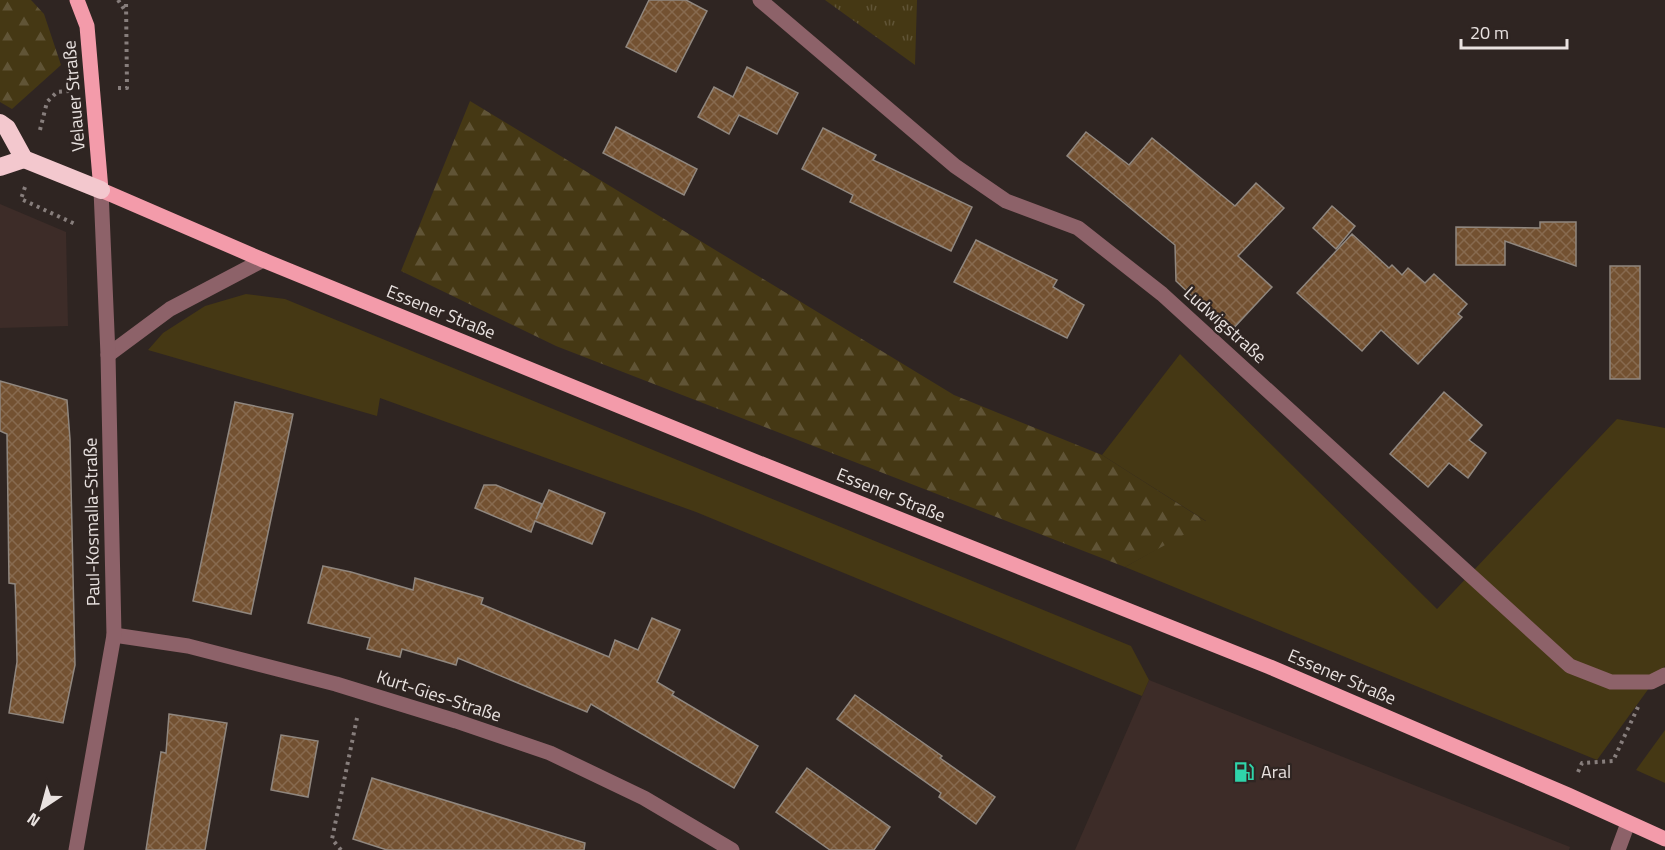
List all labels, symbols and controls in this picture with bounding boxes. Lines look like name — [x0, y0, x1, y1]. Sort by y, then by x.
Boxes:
scale bar — [1461, 12, 1568, 50]
text: 20 m — [1470, 19, 1509, 46]
street label: Velauer Straße — [55, 39, 92, 153]
street label: Essener Straße — [383, 277, 500, 346]
street label: Ludwigstraße — [1178, 280, 1273, 369]
street label: Paul-Kosmalla-Straße — [77, 438, 106, 606]
street label: Essener Straße — [833, 460, 950, 529]
street label: Essener Straße — [1284, 642, 1401, 711]
street label: Kurt-Gies-Straße — [373, 663, 505, 728]
place label: Aral — [1261, 758, 1291, 785]
fuel station icon: Aral — [1232, 760, 1256, 784]
north arrow — [12, 778, 72, 838]
text: N — [22, 807, 45, 833]

